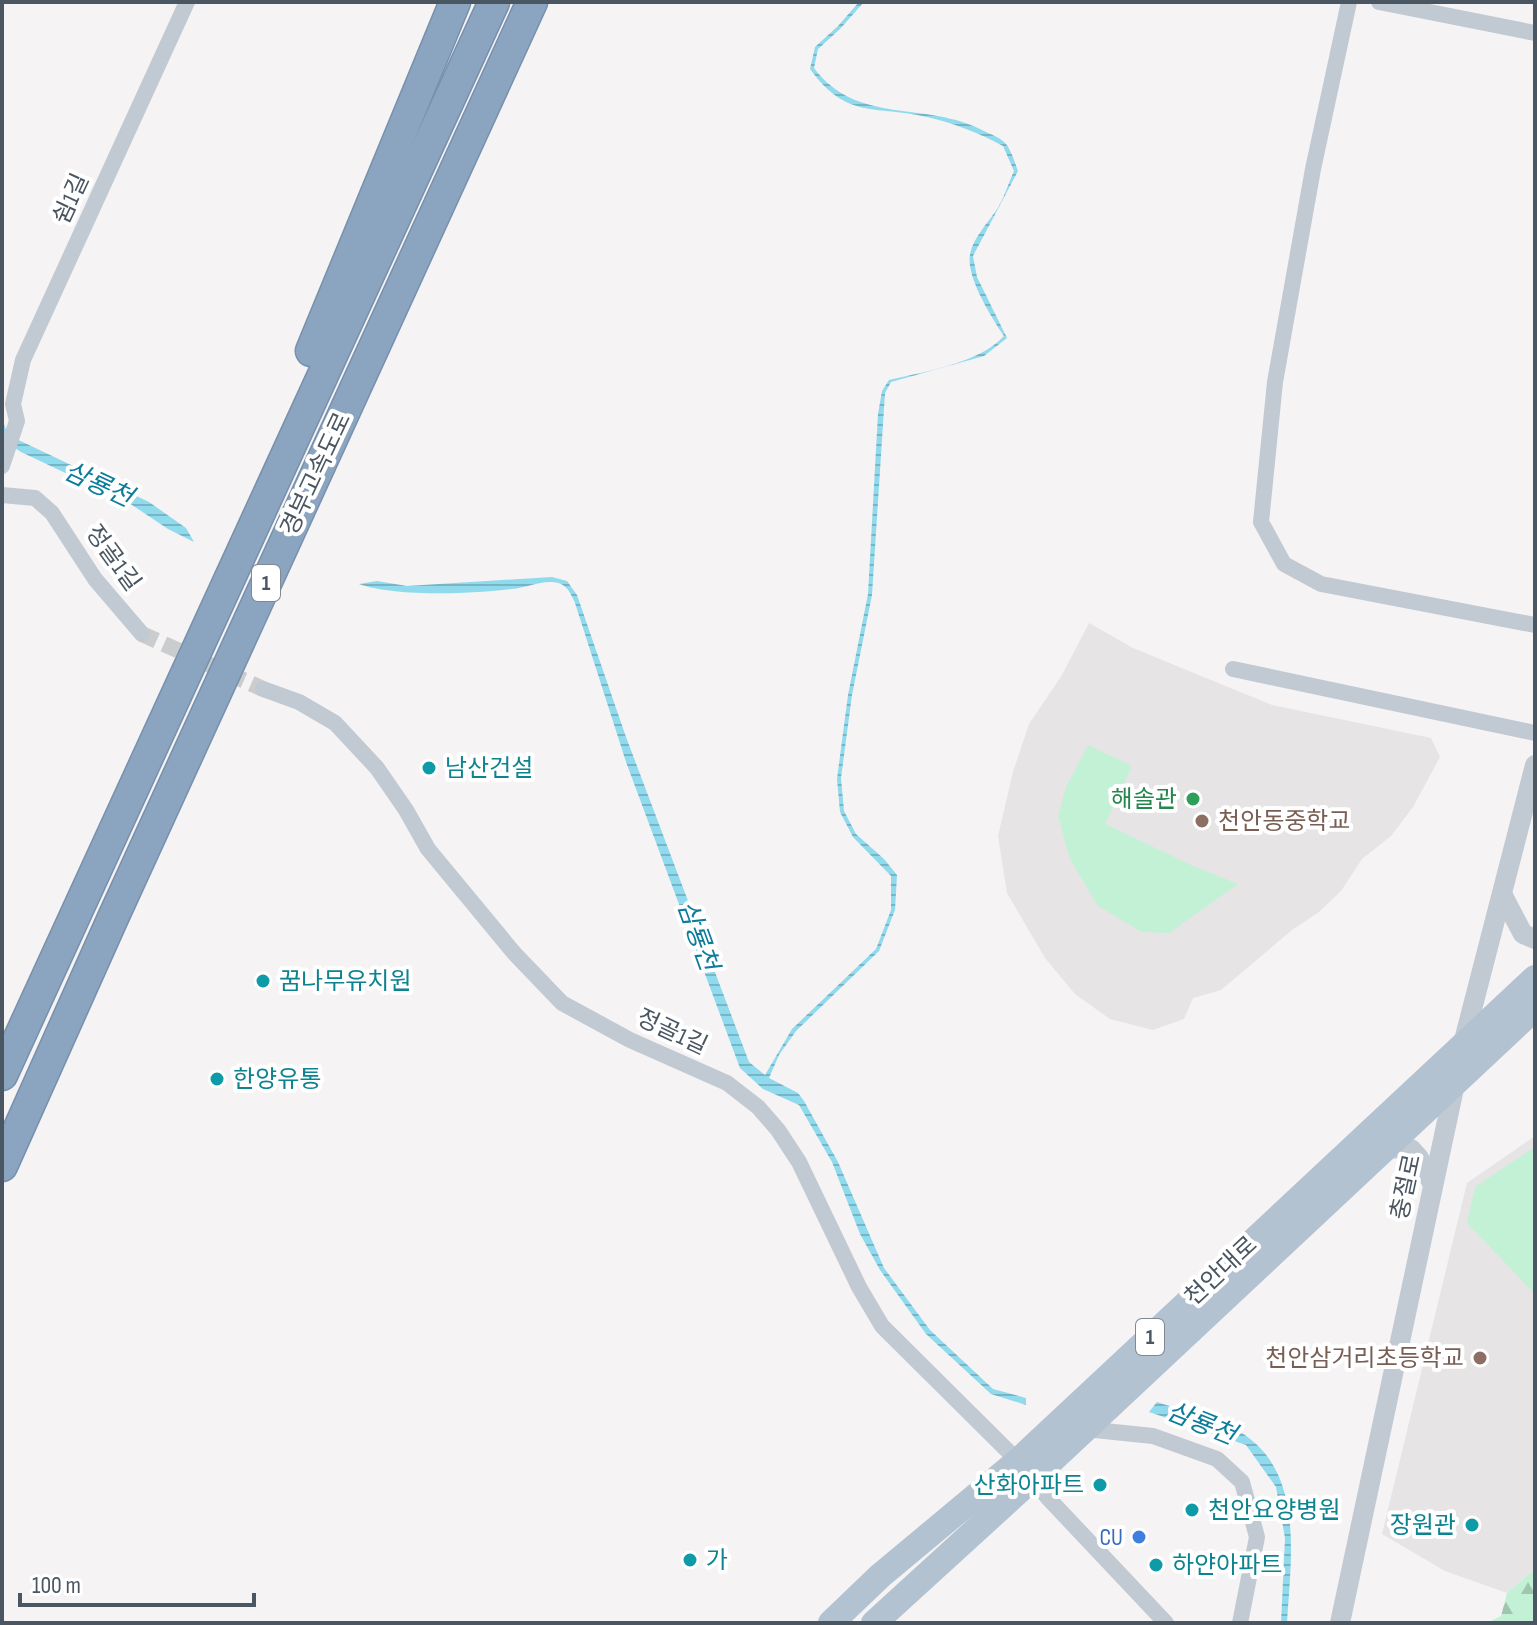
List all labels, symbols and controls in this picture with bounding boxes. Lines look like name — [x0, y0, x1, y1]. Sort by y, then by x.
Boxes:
street label: 쉼1길 — [47, 169, 95, 229]
street label: 경부고속도로 — [275, 408, 357, 540]
water label: 삼룡천 — [59, 456, 140, 516]
street label: 정골1길 — [79, 519, 147, 597]
road number: 1 — [252, 565, 280, 601]
place label: 남산건설 — [445, 754, 533, 783]
marker: 남산건설 — [420, 759, 438, 777]
place label: 해솔관 — [1111, 785, 1177, 814]
marker: 해솔관 — [1184, 790, 1202, 808]
place label: 천안동중학교 — [1218, 807, 1350, 836]
marker: 천안동중학교 — [1193, 812, 1211, 830]
water label: 삼룡천 — [670, 897, 725, 978]
place label: 꿈나무유치원 — [279, 967, 411, 996]
marker: 꿈나무유치원 — [254, 972, 272, 990]
street label: 정골1길 — [632, 1003, 712, 1061]
place label: 한양유통 — [233, 1065, 321, 1094]
marker: 한양유통 — [208, 1070, 226, 1088]
street label: 충절로 — [1385, 1152, 1427, 1222]
street label: 천안대로 — [1179, 1230, 1263, 1312]
road number: 1 — [1136, 1319, 1164, 1355]
place label: 천안삼거리초등학교 — [1265, 1344, 1464, 1373]
marker: 천안삼거리초등학교 — [1471, 1349, 1489, 1367]
water label: 삼룡천 — [1162, 1396, 1243, 1453]
place label: 산화아파트 — [974, 1471, 1084, 1500]
marker: 산화아파트 — [1091, 1476, 1109, 1494]
place label: 천안요양병원 — [1208, 1496, 1340, 1525]
marker: 천안요양병원 — [1183, 1501, 1201, 1519]
place label: 장원관 — [1390, 1511, 1456, 1540]
marker: 장원관 — [1463, 1516, 1481, 1534]
place label: CU — [1099, 1523, 1123, 1552]
marker: CU — [1130, 1528, 1148, 1546]
place label: 가 — [706, 1546, 728, 1575]
marker: 가 — [681, 1551, 699, 1569]
place label: 하얀아파트 — [1172, 1551, 1282, 1580]
marker: 하얀아파트 — [1147, 1556, 1165, 1574]
scale bar — [20, 1557, 254, 1607]
text: 100 m — [32, 1571, 81, 1600]

